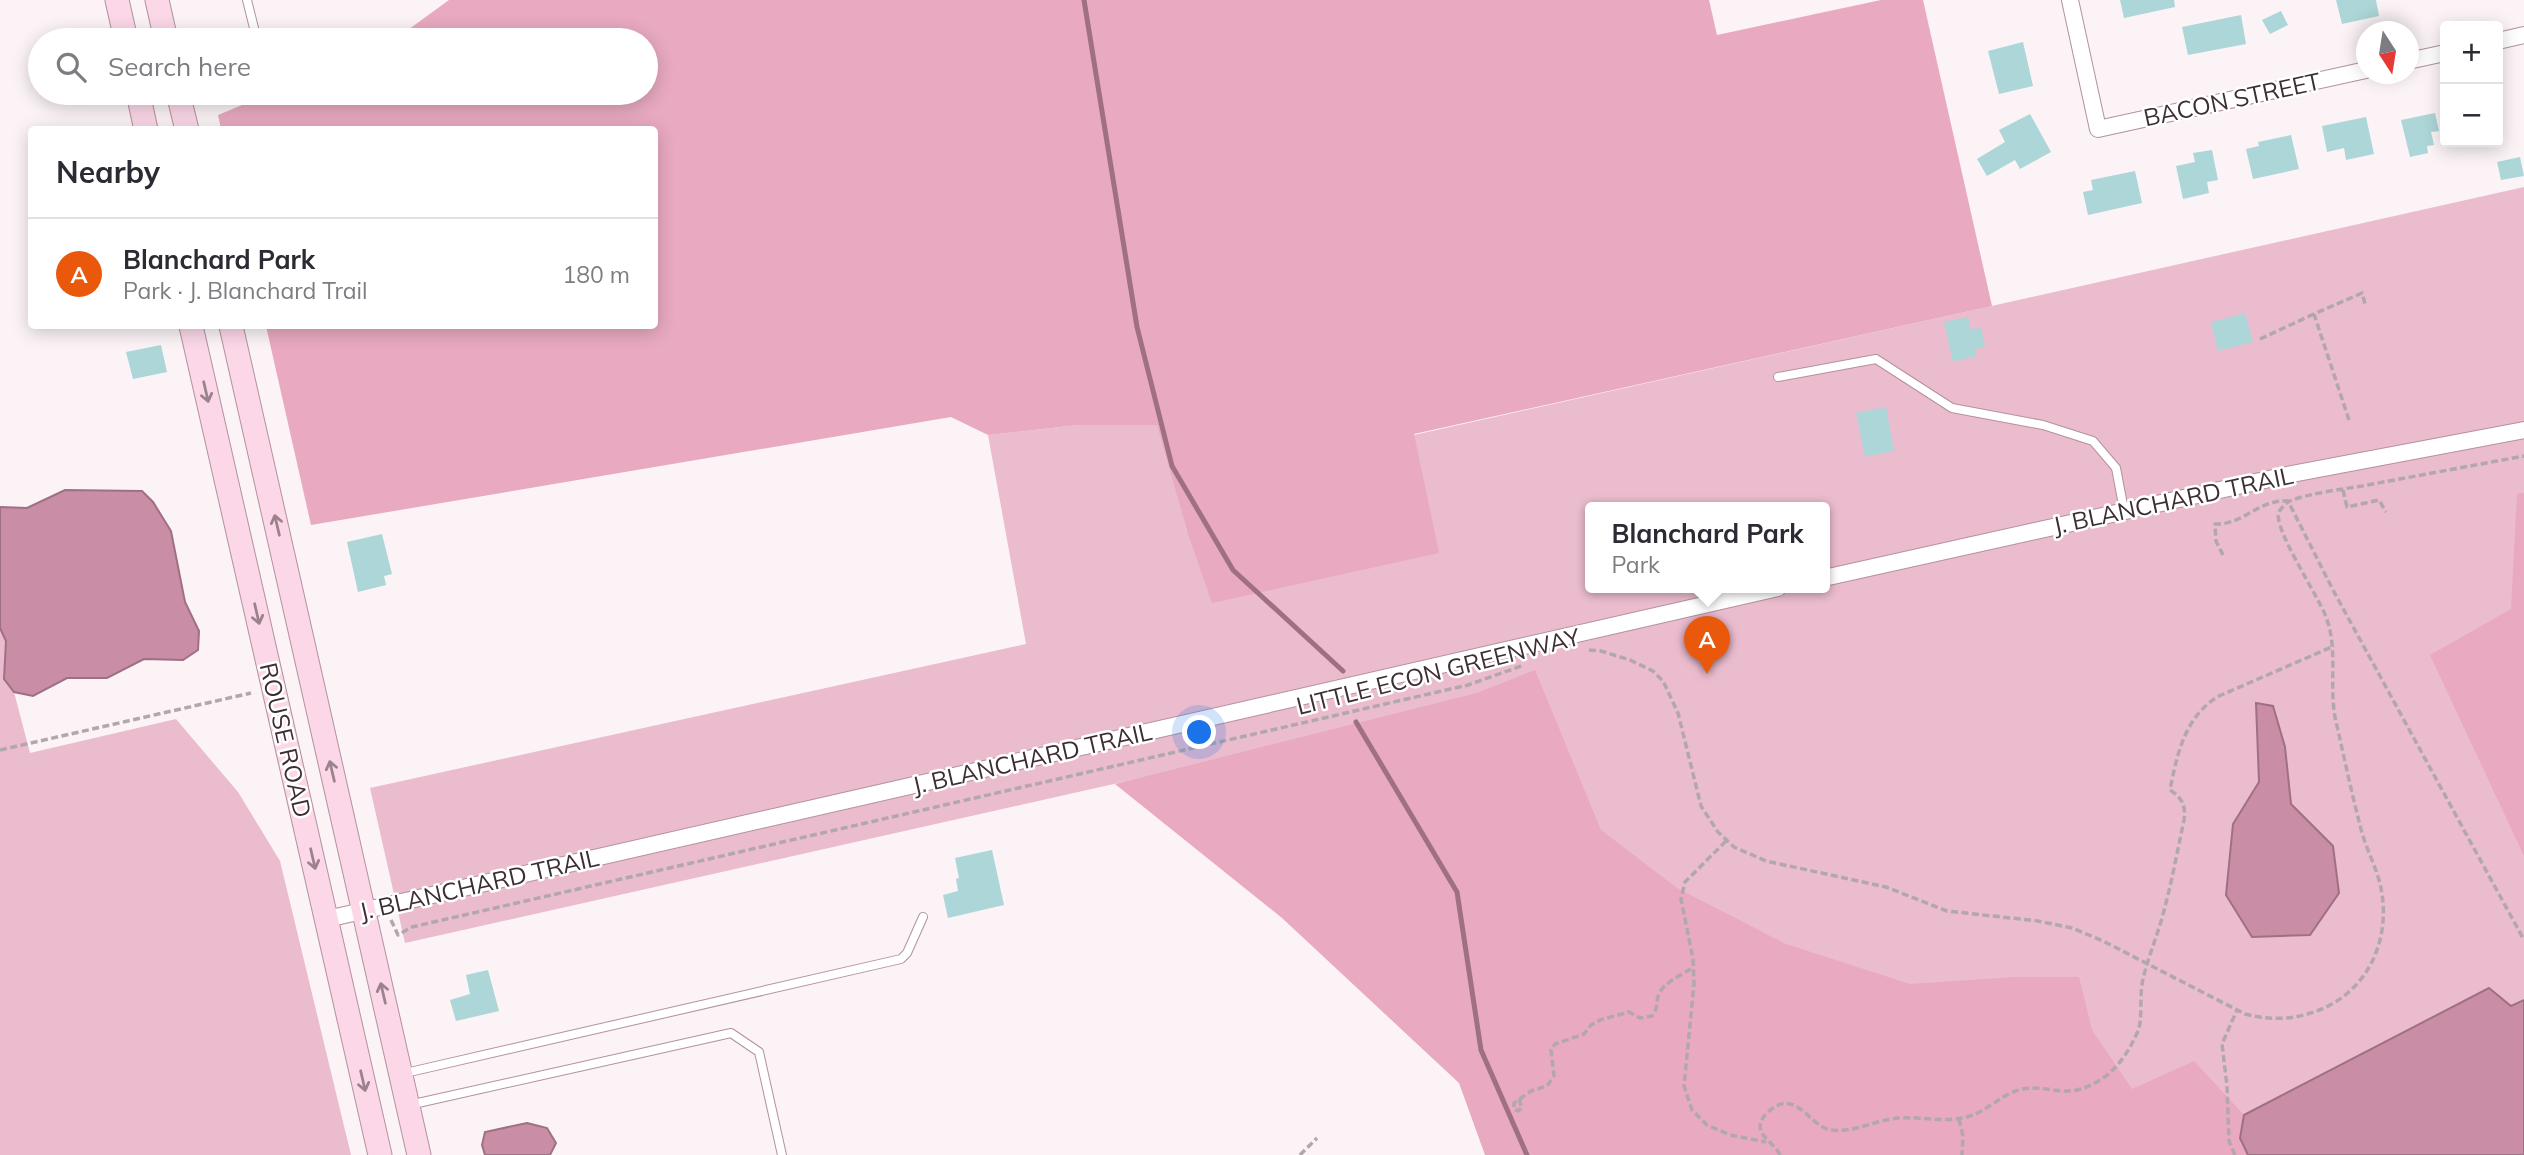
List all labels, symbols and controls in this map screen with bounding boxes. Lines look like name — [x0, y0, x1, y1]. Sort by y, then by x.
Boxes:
north arrow — [2356, 21, 2419, 84]
map controls — [2440, 21, 2503, 147]
button: + — [2440, 21, 2503, 84]
search box — [28, 28, 658, 105]
icon: search — [52, 48, 90, 86]
text: Search here — [108, 50, 251, 83]
street label: BACON STREET — [2141, 65, 2324, 132]
button: − — [2440, 84, 2503, 147]
text: Nearby — [56, 153, 160, 191]
text: Blanchard Park — [123, 243, 315, 276]
text: A — [70, 260, 88, 289]
text: 180 m — [562, 260, 630, 289]
text: Park · J. Blanchard Trail — [123, 276, 367, 305]
one-way arrow — [200, 380, 213, 403]
street label: J. BLANCHARD TRAIL — [2050, 460, 2296, 540]
popup — [1585, 502, 1830, 593]
one-way arrow — [269, 514, 283, 537]
text: Blanchard Park — [1611, 517, 1804, 550]
text: Park — [1611, 550, 1660, 579]
one-way arrow — [251, 602, 264, 625]
pin: A — [1684, 616, 1730, 674]
street label: LITTLE ECON GREENWAY — [1293, 621, 1583, 721]
street label: ROUSE ROAD — [254, 660, 318, 820]
your location — [1182, 715, 1216, 749]
street label: J. BLANCHARD TRAIL — [909, 716, 1155, 800]
one-way arrow — [325, 760, 339, 783]
street label: J. BLANCHARD TRAIL — [356, 842, 602, 926]
one-way arrow — [307, 847, 321, 870]
one-way arrow — [375, 982, 389, 1005]
one-way arrow — [357, 1069, 371, 1092]

